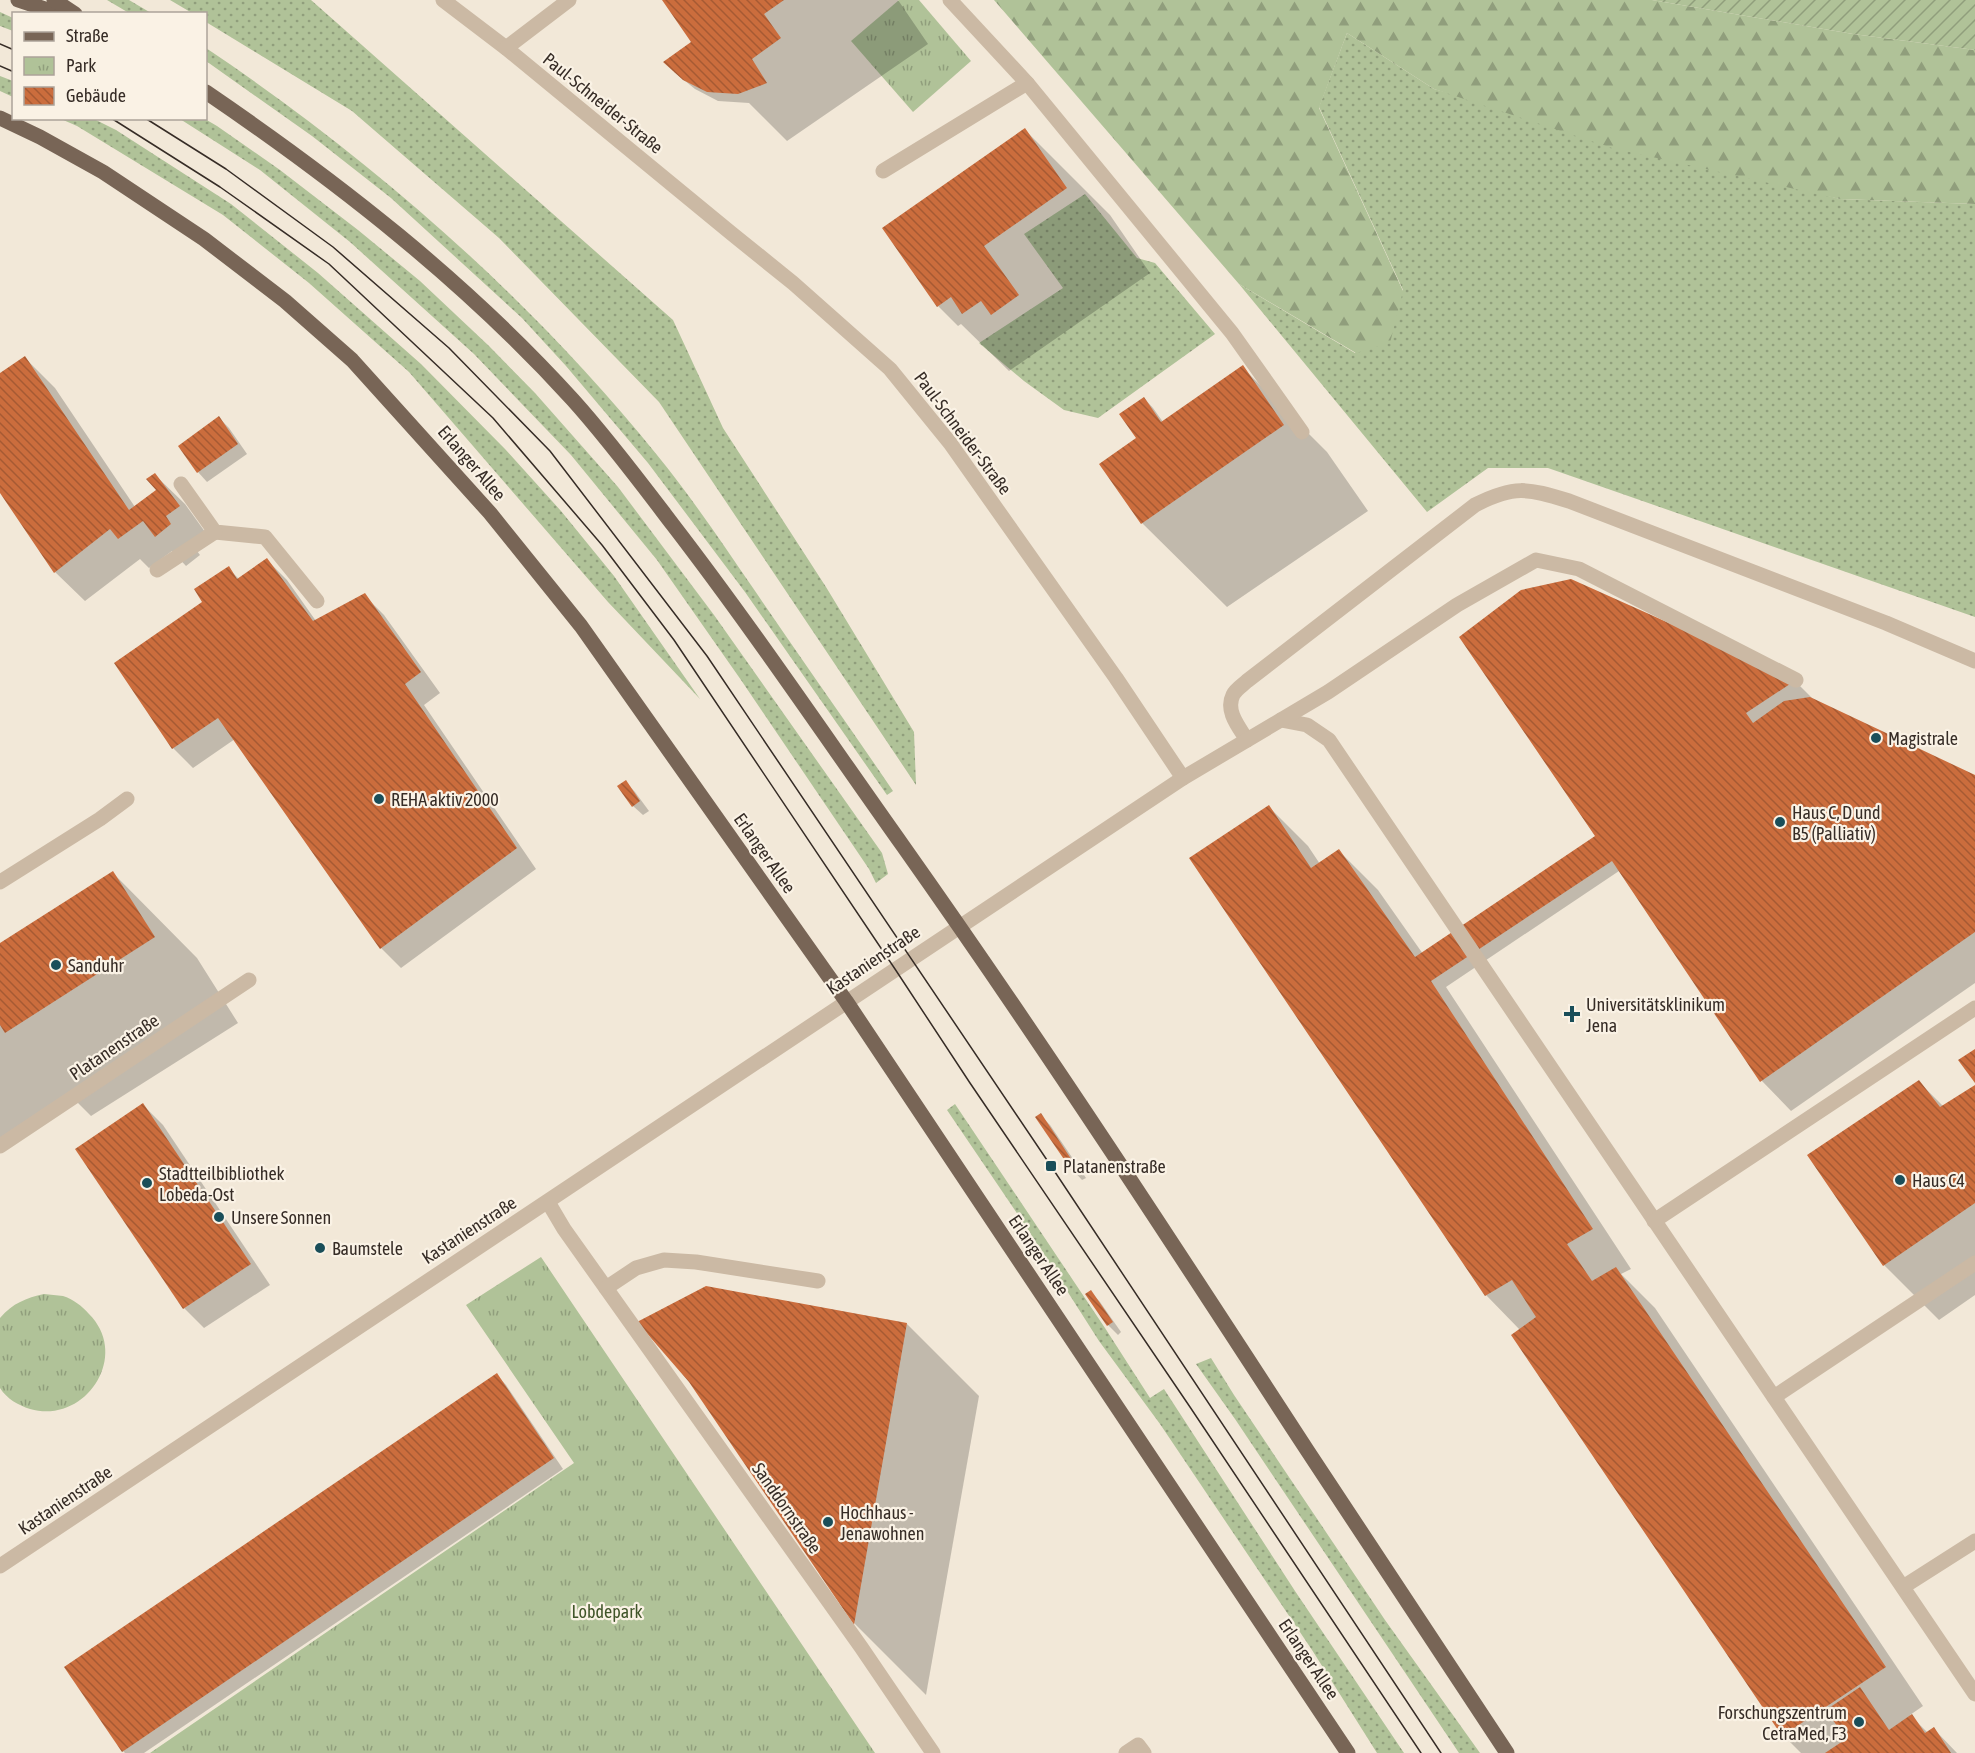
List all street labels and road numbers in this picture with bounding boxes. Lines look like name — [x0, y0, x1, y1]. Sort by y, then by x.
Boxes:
street label: Paul-Schneider-Straße — [539, 48, 667, 158]
street label: Paul-Schneider-Straße — [910, 368, 1016, 498]
street label: Erlanger Allee — [434, 421, 510, 505]
street label: Erlanger Allee — [730, 809, 800, 897]
street label: Kastanienstraße — [822, 921, 924, 999]
street label: Platanenstraße — [66, 1010, 162, 1084]
street label: Kastanienstraße — [418, 1192, 520, 1268]
street label: Erlanger Allee — [1004, 1211, 1074, 1299]
street label: Sanddornstraße — [748, 1459, 826, 1557]
street label: Kastanienstraße — [14, 1461, 116, 1539]
street label: Erlanger Allee — [1274, 1615, 1344, 1703]

